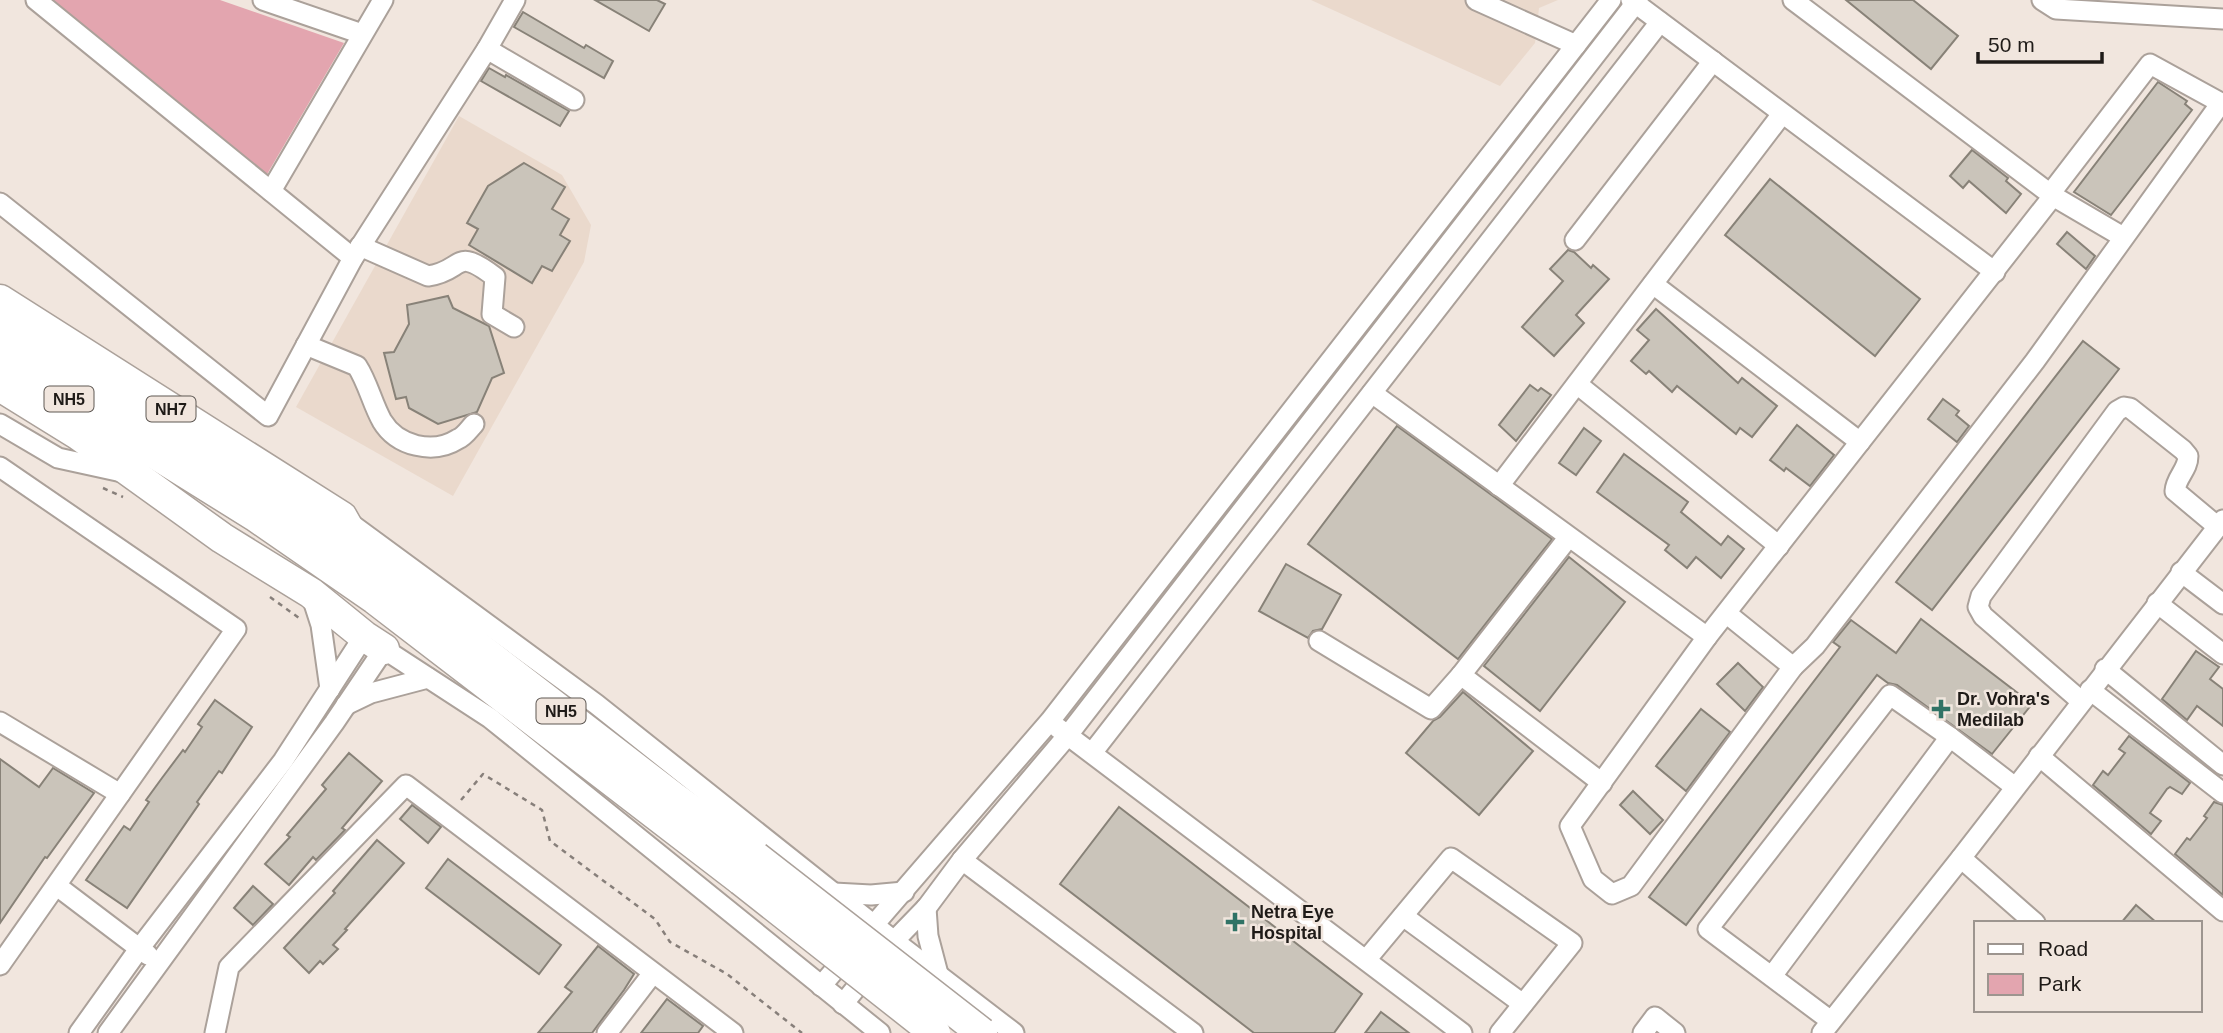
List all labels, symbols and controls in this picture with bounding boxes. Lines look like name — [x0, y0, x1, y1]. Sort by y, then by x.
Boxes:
scale bar — [1978, 21, 2102, 65]
text: 50 m — [1988, 33, 2035, 56]
road number: NH5 — [44, 386, 94, 412]
road number: NH7 — [146, 396, 196, 422]
place label: Dr. Vohra's Medilab — [1957, 689, 2050, 730]
road number: NH5 — [536, 698, 586, 724]
marker: Dr. Vohra's Medilab — [1931, 699, 1951, 719]
place label: Netra Eye Hospital — [1251, 902, 1334, 943]
marker: Netra Eye Hospital — [1225, 912, 1245, 932]
legend — [1974, 921, 2202, 1012]
text: Road — [2038, 937, 2088, 960]
text: Park — [2038, 972, 2082, 995]

